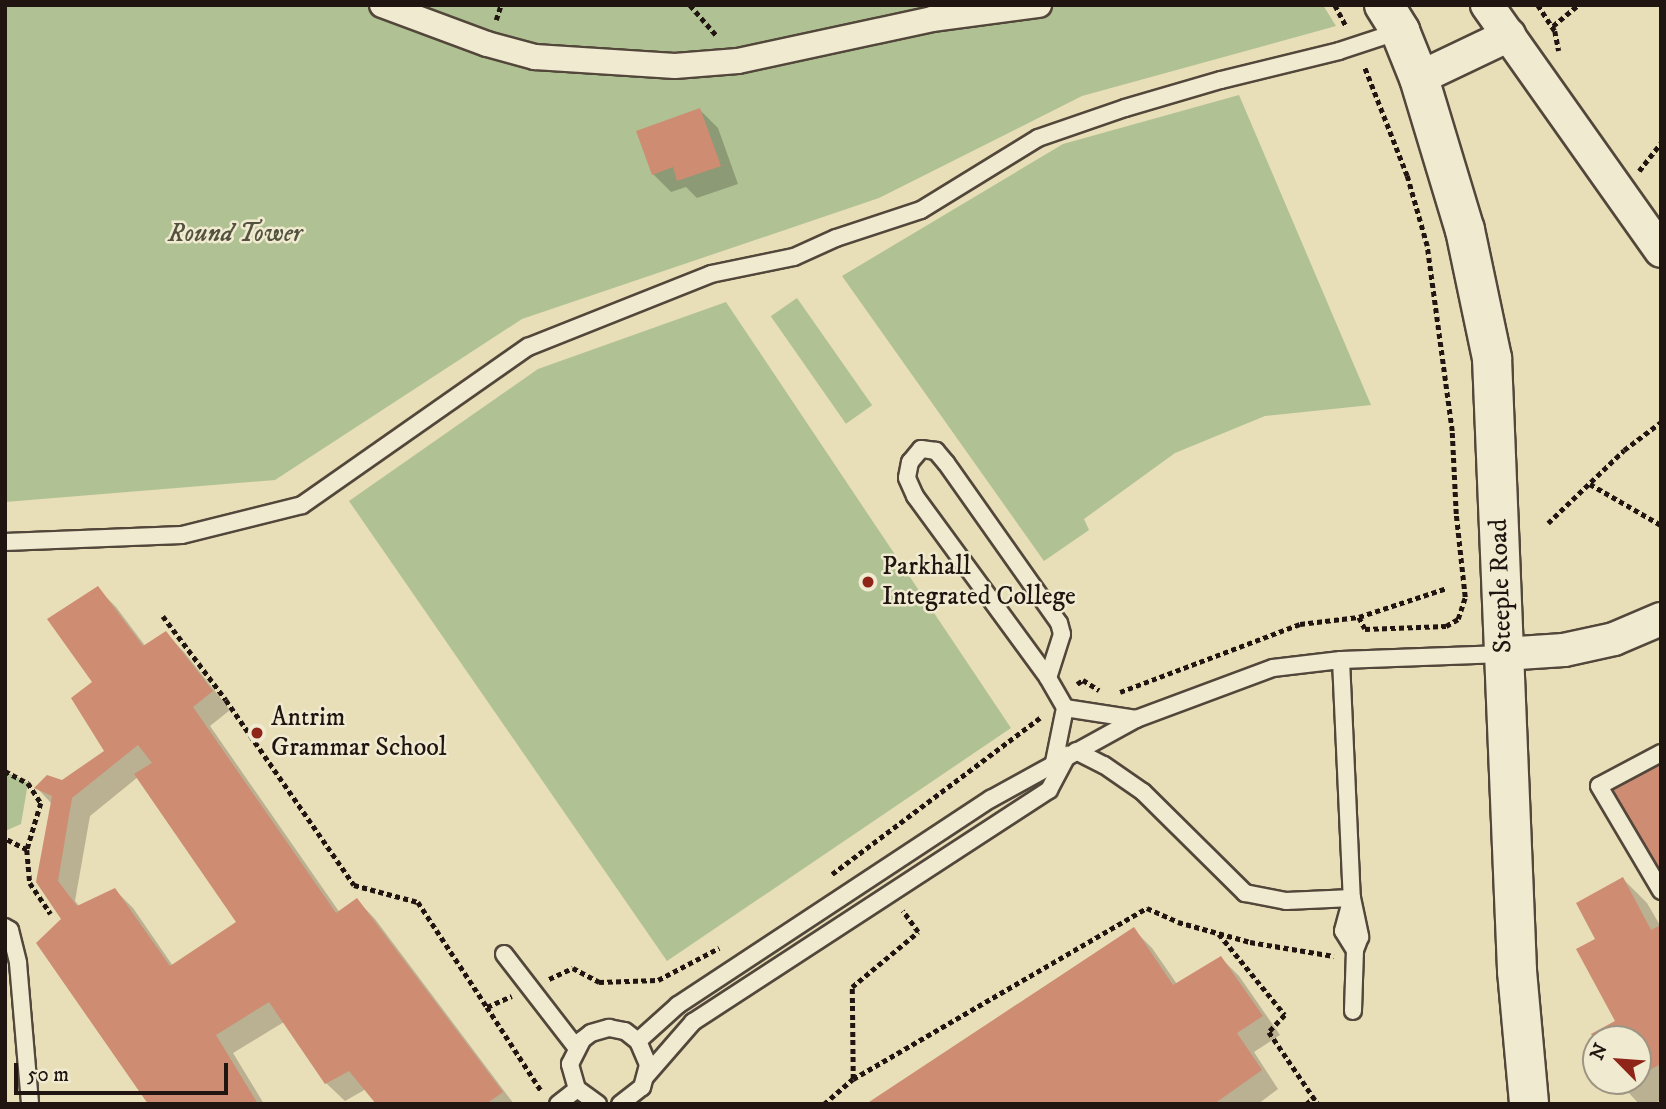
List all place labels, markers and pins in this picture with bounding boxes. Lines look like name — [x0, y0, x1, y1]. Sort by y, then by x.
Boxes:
place label: Parkhall Integrated College — [882, 551, 1076, 612]
marker: Parkhall Integrated College — [860, 574, 876, 590]
place label: Antrim Grammar School — [271, 702, 447, 764]
marker: Antrim Grammar School — [249, 725, 265, 741]

